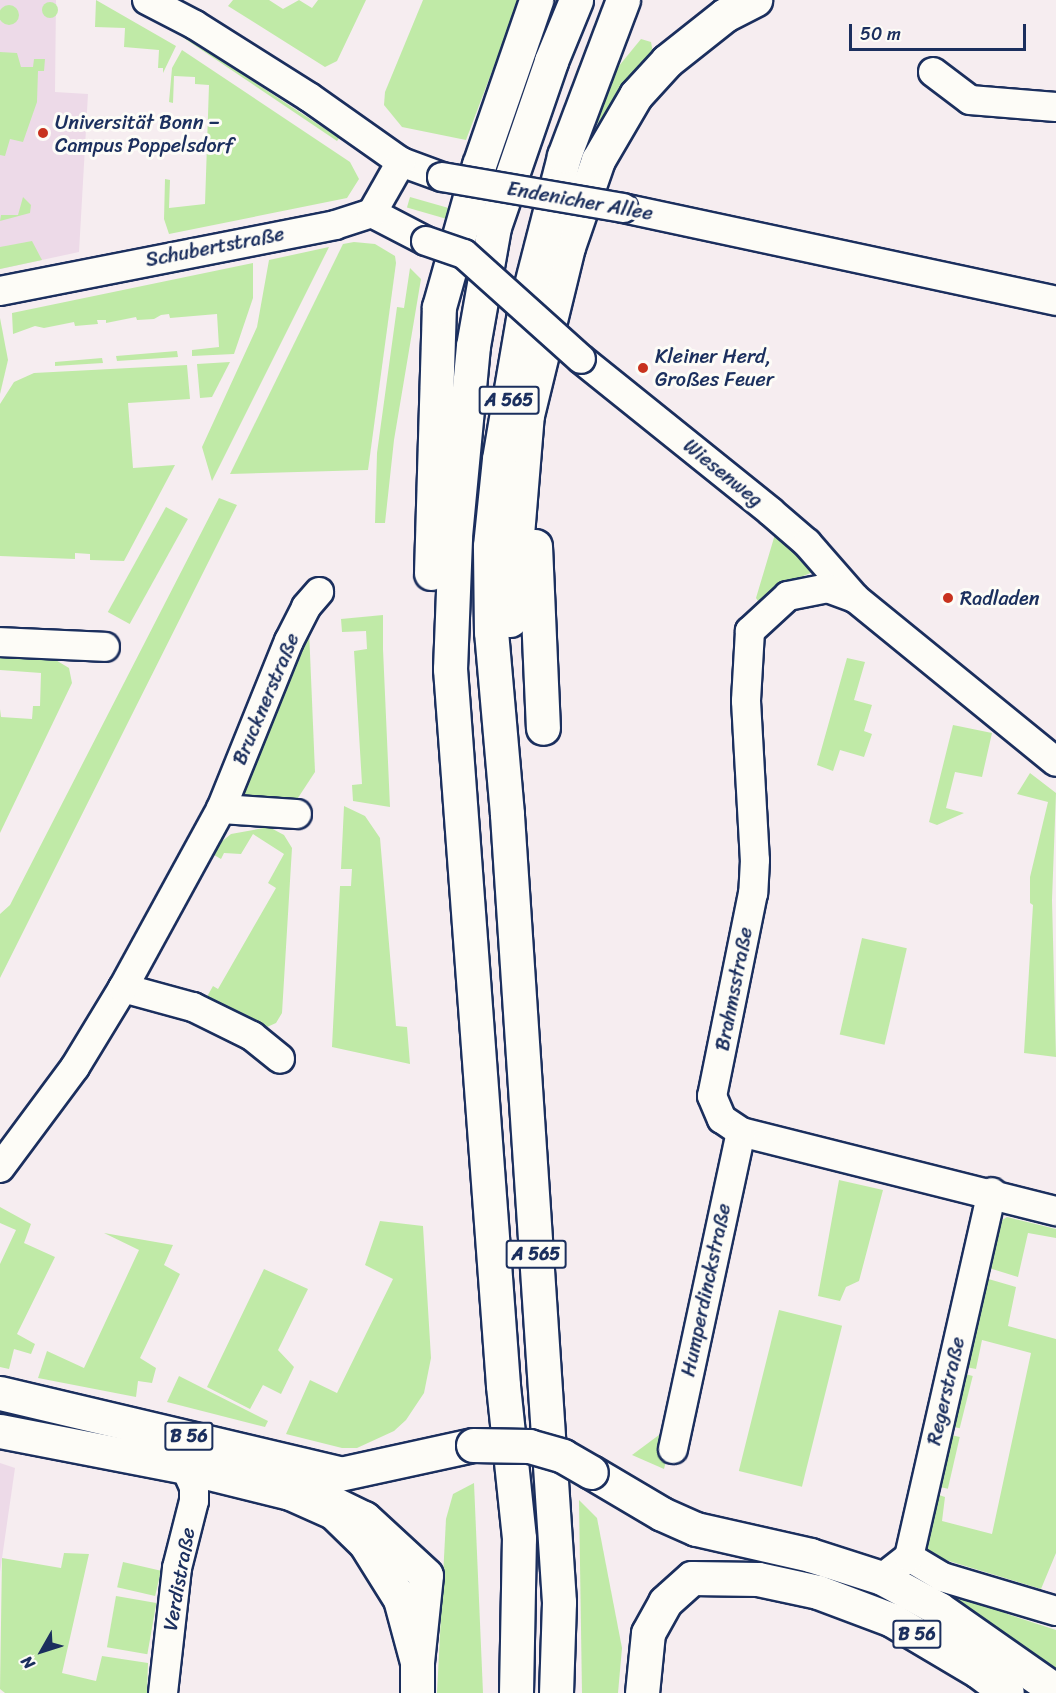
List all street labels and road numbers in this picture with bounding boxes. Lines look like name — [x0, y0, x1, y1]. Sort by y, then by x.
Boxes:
street label: Endenicher Allee — [505, 176, 655, 226]
street label: Schubertstraße — [144, 222, 286, 272]
road number: A 565 — [478, 385, 540, 415]
street label: Wiesenweg — [679, 434, 767, 512]
street label: Brucknerstraße — [227, 630, 305, 768]
street label: Brahmsstraße — [710, 925, 758, 1053]
street label: Humperdinckstraße — [676, 1201, 736, 1379]
road number: A 565 — [504, 1239, 568, 1269]
street label: Regerstraße — [922, 1335, 970, 1447]
road number: B 56 — [164, 1421, 214, 1451]
street label: Verdistraße — [158, 1526, 200, 1632]
road number: B 56 — [892, 1619, 942, 1649]

